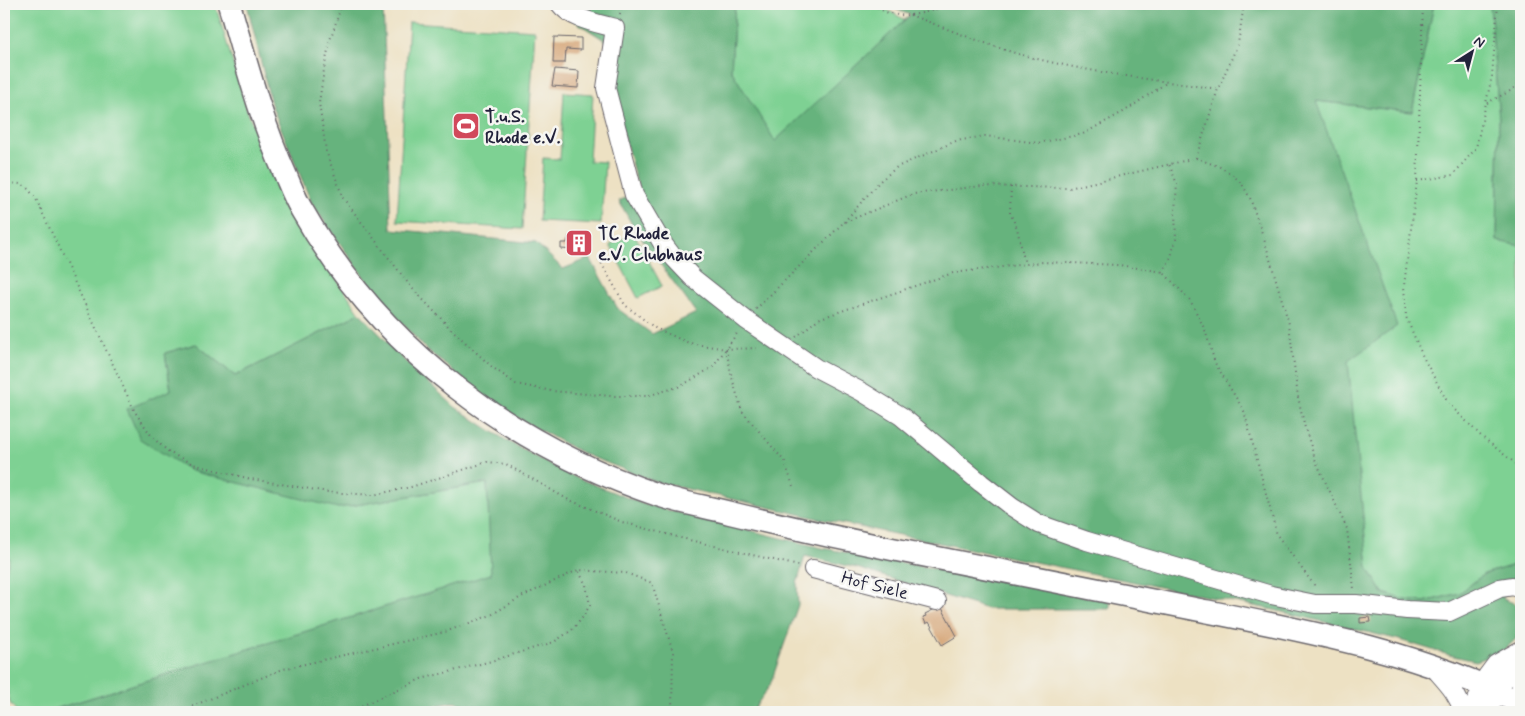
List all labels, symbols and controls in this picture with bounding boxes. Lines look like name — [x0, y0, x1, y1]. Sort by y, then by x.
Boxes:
north arrow — [1448, 28, 1498, 78]
text: N — [1470, 32, 1488, 52]
place label: T.u.S. Rhode e.V. — [485, 105, 561, 150]
sports icon: T.u.S. Rhode e.V. — [451, 111, 481, 141]
place label: TC Rhode e.V. Clubhaus — [598, 222, 702, 267]
building icon: TC Rhode e.V. Clubhaus — [564, 228, 594, 258]
street label: Hof Siele — [839, 566, 911, 606]

